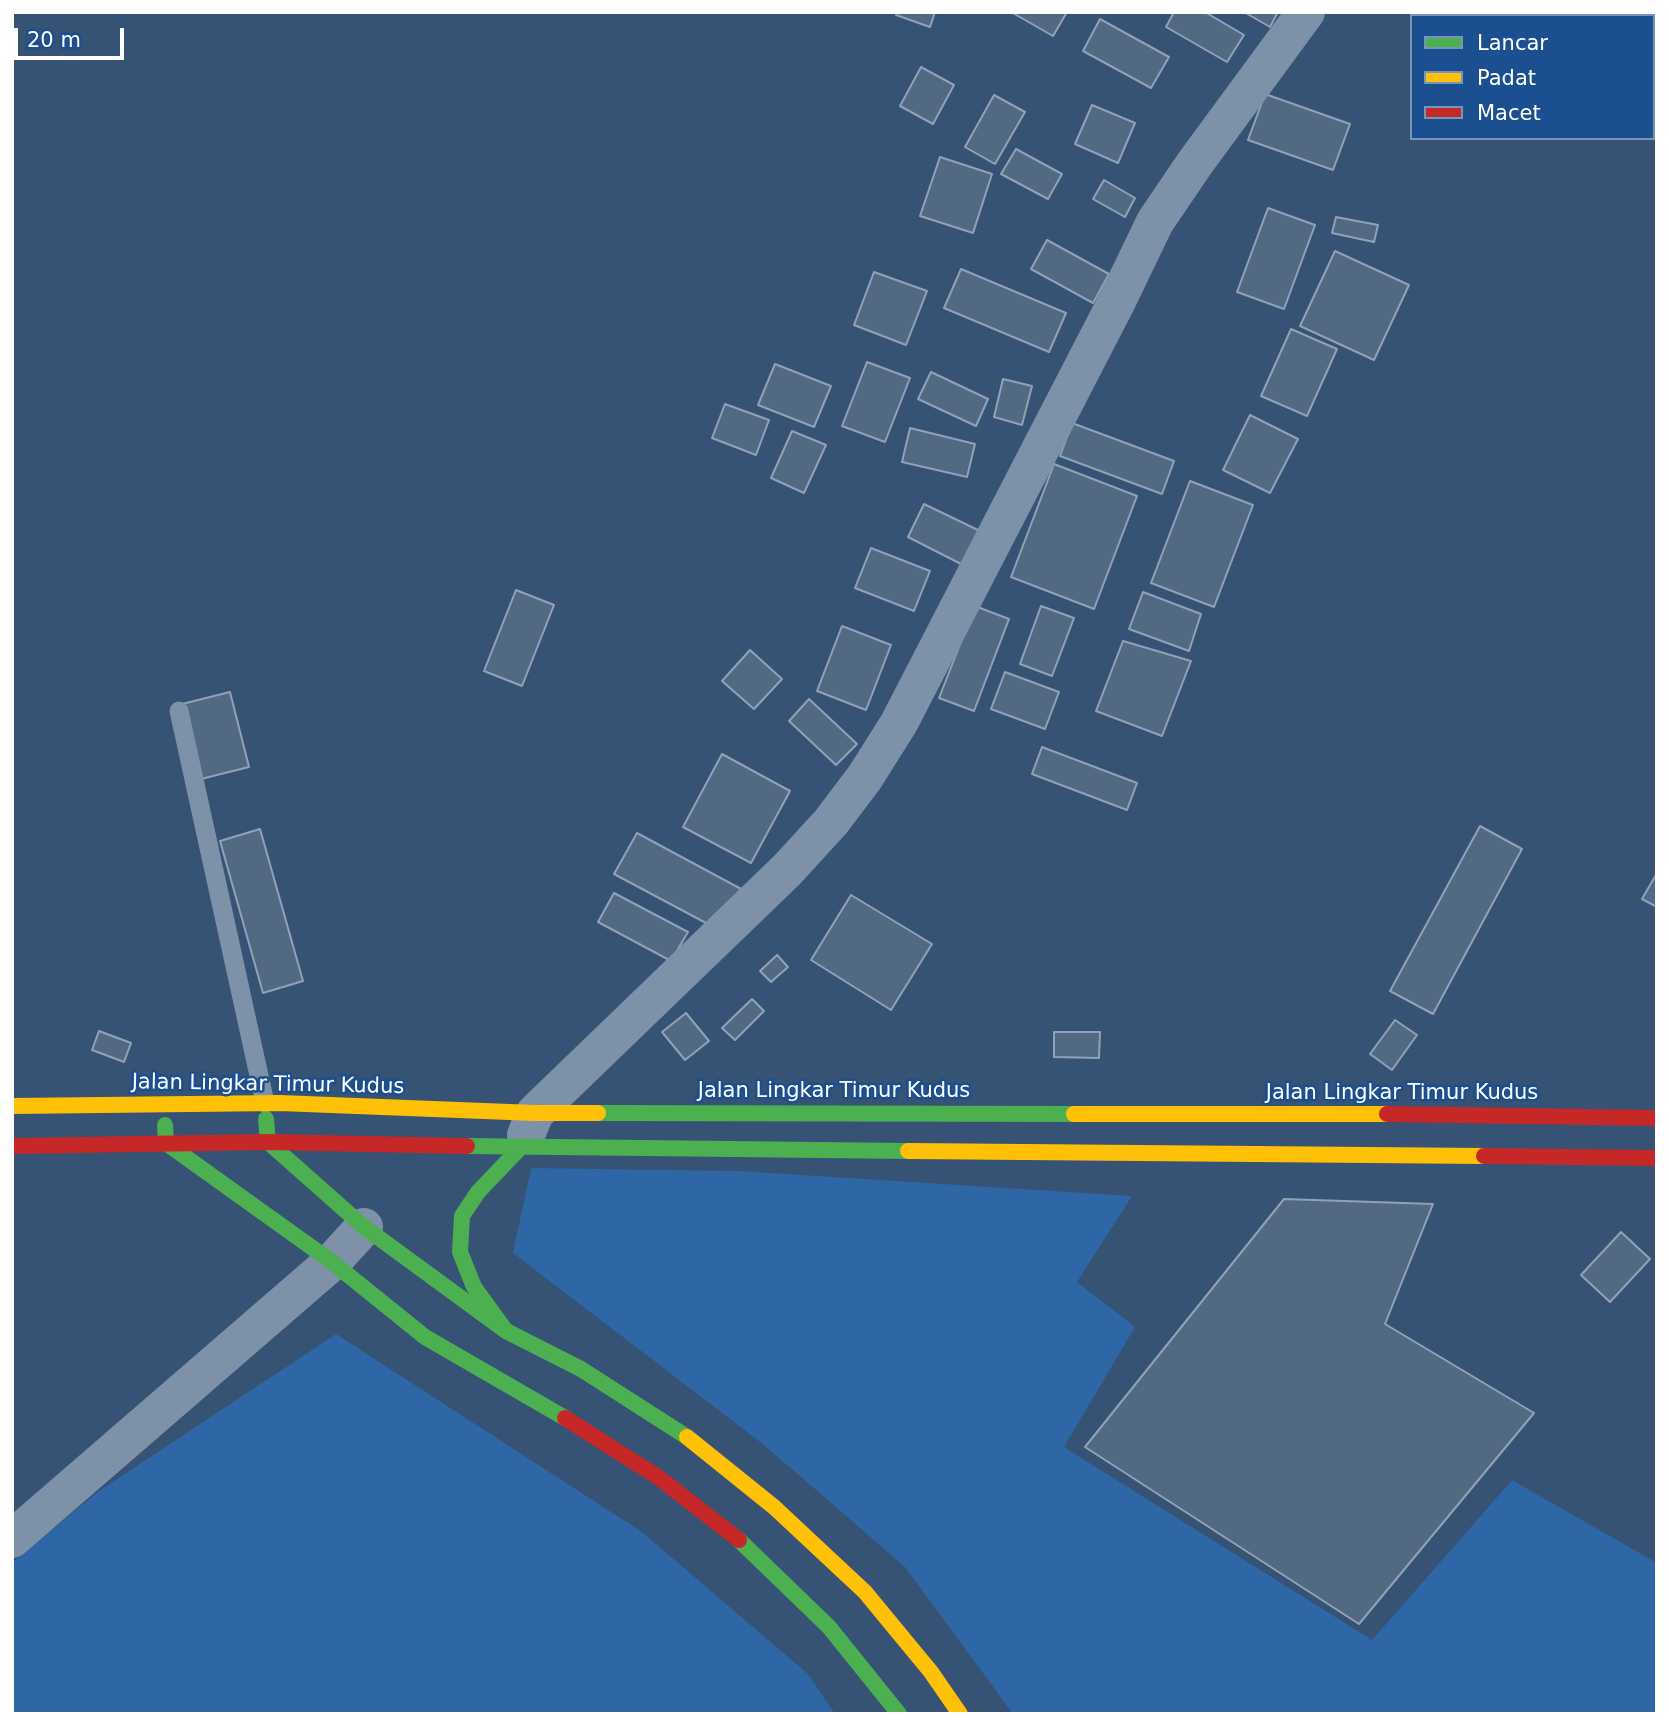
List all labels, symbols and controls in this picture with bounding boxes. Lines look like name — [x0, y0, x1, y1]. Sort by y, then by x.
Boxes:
scale bar — [18, 14, 128, 58]
legend — [1410, 14, 1655, 140]
text: 20 m — [27, 28, 81, 52]
text: Lancar — [1477, 31, 1548, 55]
text: Padat — [1477, 66, 1536, 90]
text: Macet — [1477, 101, 1541, 125]
street label: Jalan Lingkar Timur Kudus — [132, 1070, 404, 1100]
street label: Jalan Lingkar Timur Kudus — [698, 1079, 970, 1105]
street label: Jalan Lingkar Timur Kudus — [1266, 1081, 1538, 1107]

